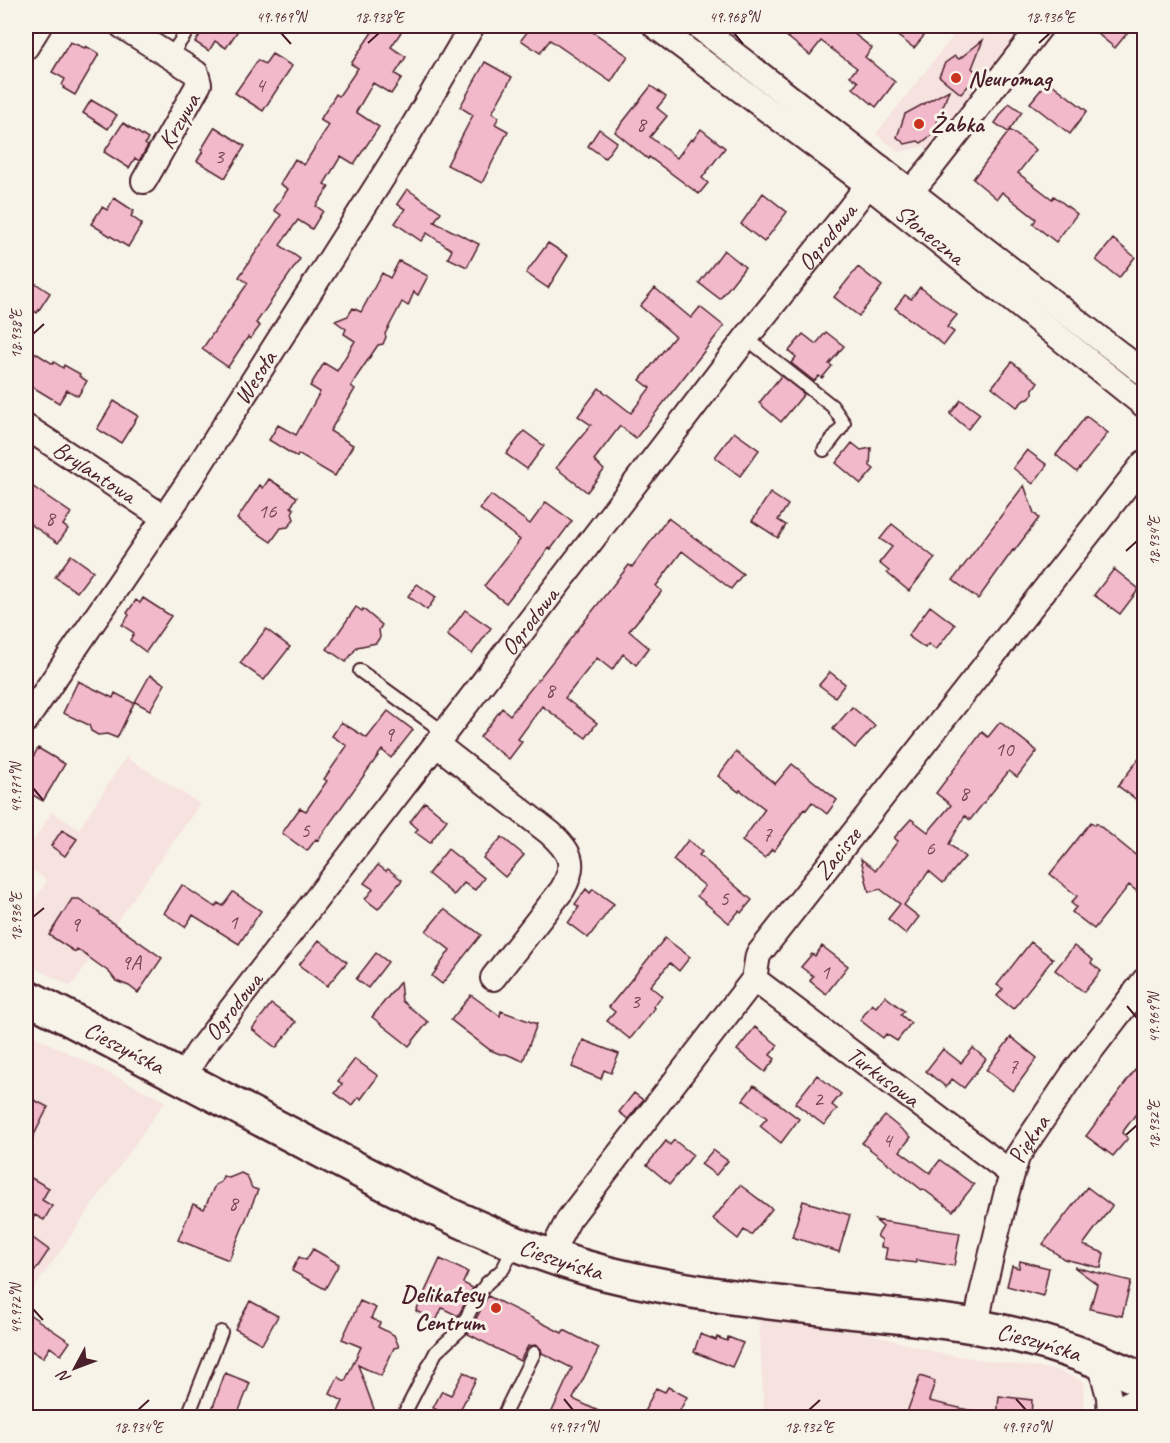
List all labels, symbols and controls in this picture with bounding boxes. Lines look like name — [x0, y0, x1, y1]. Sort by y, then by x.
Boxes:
text: 49.969°N — [256, 8, 309, 27]
text: 18.938°E — [355, 8, 406, 27]
text: 49.968°N — [709, 8, 762, 27]
text: 18.936°E — [1026, 8, 1077, 27]
place label: Neuromag — [968, 63, 1054, 93]
marker: Neuromag — [949, 71, 963, 85]
house number: 4 — [255, 72, 267, 98]
street label: Krzywa — [151, 87, 208, 154]
place label: Żabka — [931, 109, 986, 139]
house number: 8 — [636, 111, 648, 137]
marker: Żabka — [912, 117, 926, 131]
house number: 3 — [214, 143, 225, 169]
street label: Ogrodowa — [791, 196, 865, 277]
street label: Słoneczna — [889, 197, 973, 273]
text: 18.938°E — [7, 307, 26, 358]
street label: Wesoła — [227, 344, 284, 410]
street label: Brylantowa — [47, 434, 144, 511]
house number: 16 — [258, 498, 277, 524]
house number: 8 — [45, 505, 57, 531]
text: 18.934°E — [1145, 514, 1164, 565]
street label: Ogrodowa — [494, 579, 567, 662]
house number: 8 — [545, 677, 557, 703]
house number: 9 — [384, 721, 395, 747]
house number: 10 — [995, 736, 1015, 762]
text: 49.971°N — [7, 760, 26, 813]
house number: 8 — [959, 780, 971, 806]
house number: 5 — [300, 817, 311, 843]
street label: Zacisze — [808, 819, 869, 886]
house number: 7 — [762, 821, 773, 847]
house number: 6 — [925, 835, 935, 861]
house number: 5 — [719, 885, 730, 911]
text: 18.936°E — [7, 890, 26, 941]
house number: 1 — [228, 909, 239, 935]
house number: 9 — [70, 911, 81, 937]
house number: 9A — [121, 949, 142, 975]
house number: 1 — [820, 959, 831, 985]
street label: Ogrodowa — [198, 965, 270, 1047]
house number: 3 — [630, 988, 641, 1014]
text: 49.969°N — [1145, 990, 1164, 1043]
street label: Cieszyńska — [79, 1014, 171, 1081]
street label: Turkusowa — [841, 1039, 927, 1115]
house number: 7 — [1008, 1053, 1019, 1079]
house number: 2 — [813, 1086, 824, 1112]
text: 18.932°E — [1145, 1098, 1164, 1149]
street label: Piękna — [1001, 1108, 1057, 1167]
house number: 4 — [882, 1127, 894, 1153]
house number: 8 — [228, 1190, 240, 1216]
street label: Cieszyńska — [515, 1231, 607, 1287]
place label: Delikatesy Centrum — [401, 1279, 486, 1337]
text: 49.972°N — [7, 1281, 26, 1334]
marker: Delikatesy Centrum — [489, 1301, 503, 1315]
street label: Cieszyńska — [994, 1316, 1086, 1369]
north arrow — [45, 1338, 105, 1398]
text: N — [52, 1365, 75, 1387]
text: 18.934°E — [114, 1418, 165, 1437]
text: 49.971°N — [548, 1418, 601, 1437]
text: 18.932°E — [785, 1418, 836, 1437]
text: 49.970°N — [1001, 1418, 1054, 1437]

